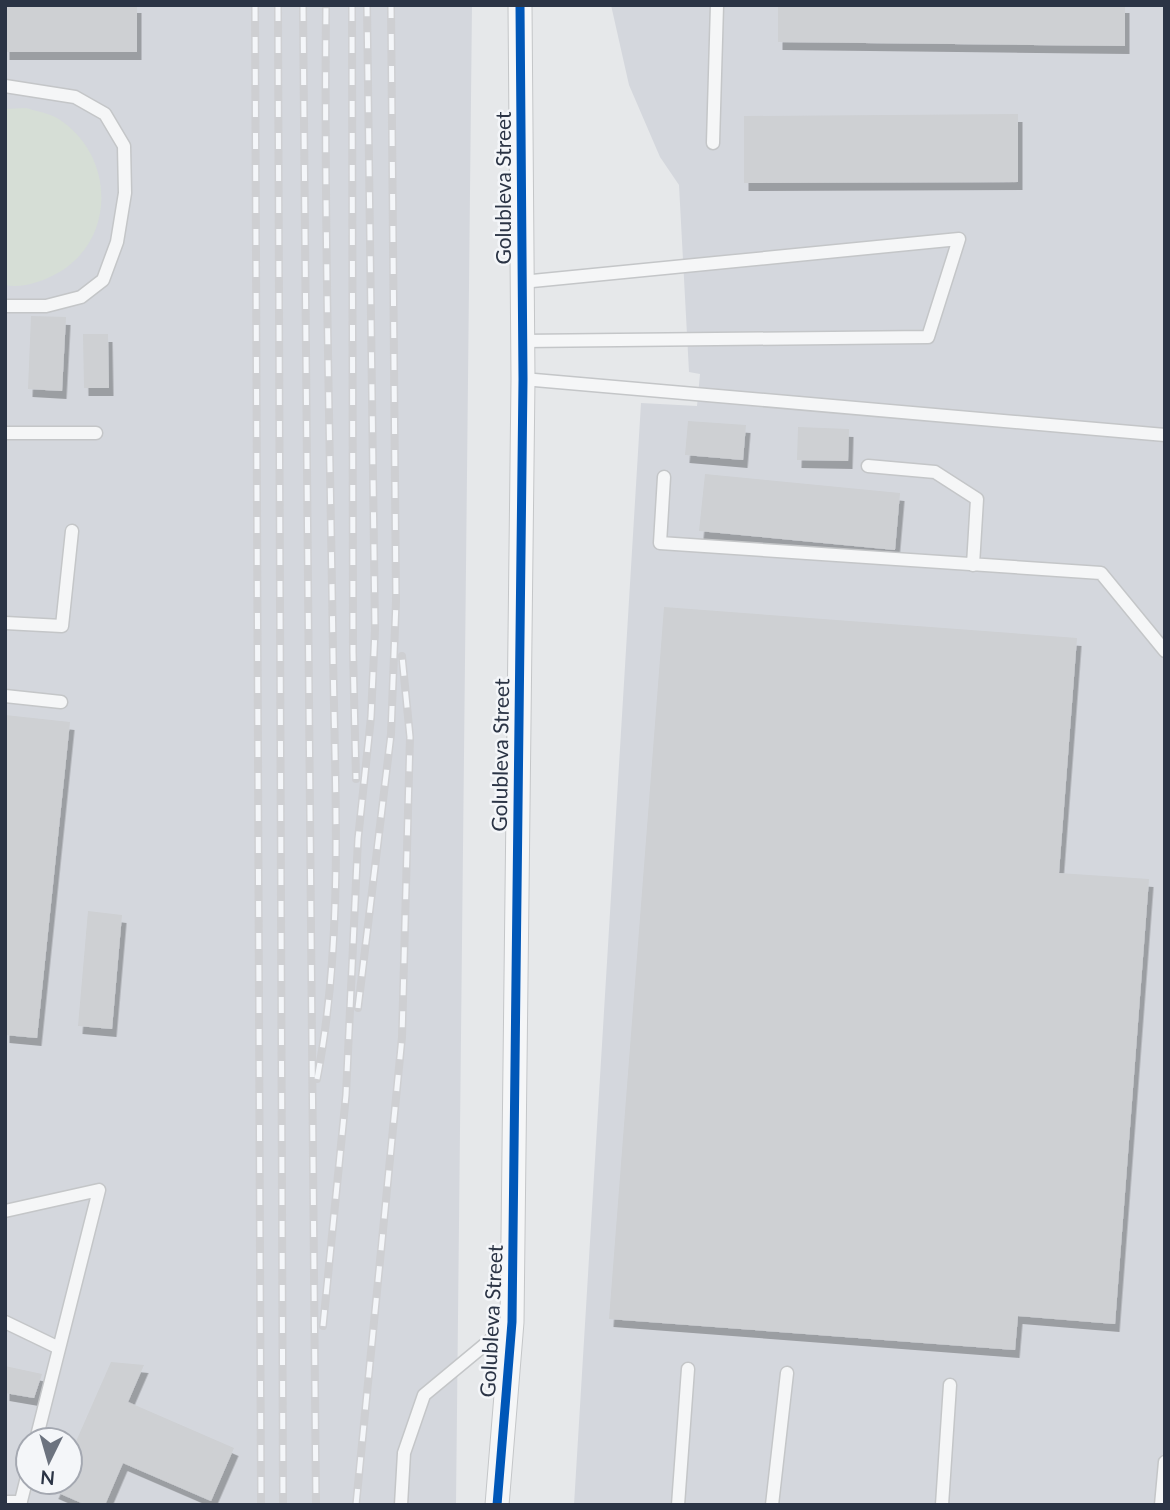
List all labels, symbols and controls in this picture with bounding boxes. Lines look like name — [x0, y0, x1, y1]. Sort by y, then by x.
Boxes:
street label: Golubleva Street — [490, 111, 515, 265]
street label: Golubleva Street — [486, 678, 513, 832]
street label: Golubleva Street — [474, 1243, 507, 1398]
north arrow — [14, 1426, 84, 1496]
text: N — [39, 1466, 56, 1491]

